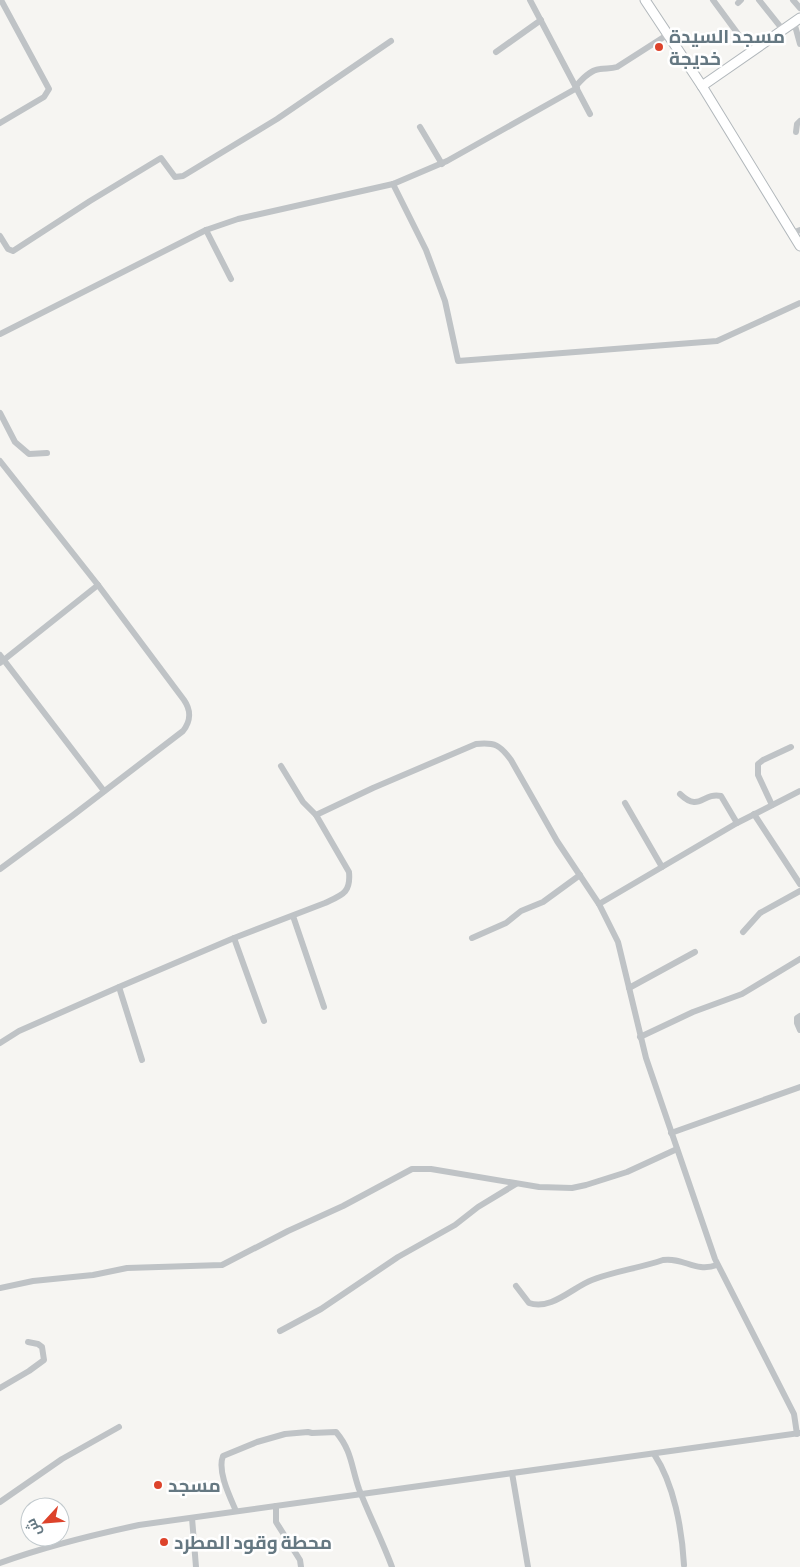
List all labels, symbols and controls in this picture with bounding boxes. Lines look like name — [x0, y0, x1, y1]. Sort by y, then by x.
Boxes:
place label: مسجد السيدة خديجة — [669, 28, 785, 69]
marker: مسجد السيدة خديجة — [653, 41, 665, 53]
place label: مسجد — [168, 1477, 221, 1496]
marker: مسجد — [152, 1479, 164, 1491]
north arrow — [20, 1497, 70, 1547]
text: ش — [22, 1516, 45, 1539]
place label: محطة وقود المطرد — [174, 1534, 332, 1554]
marker: محطة وقود المطرد — [158, 1536, 170, 1548]

